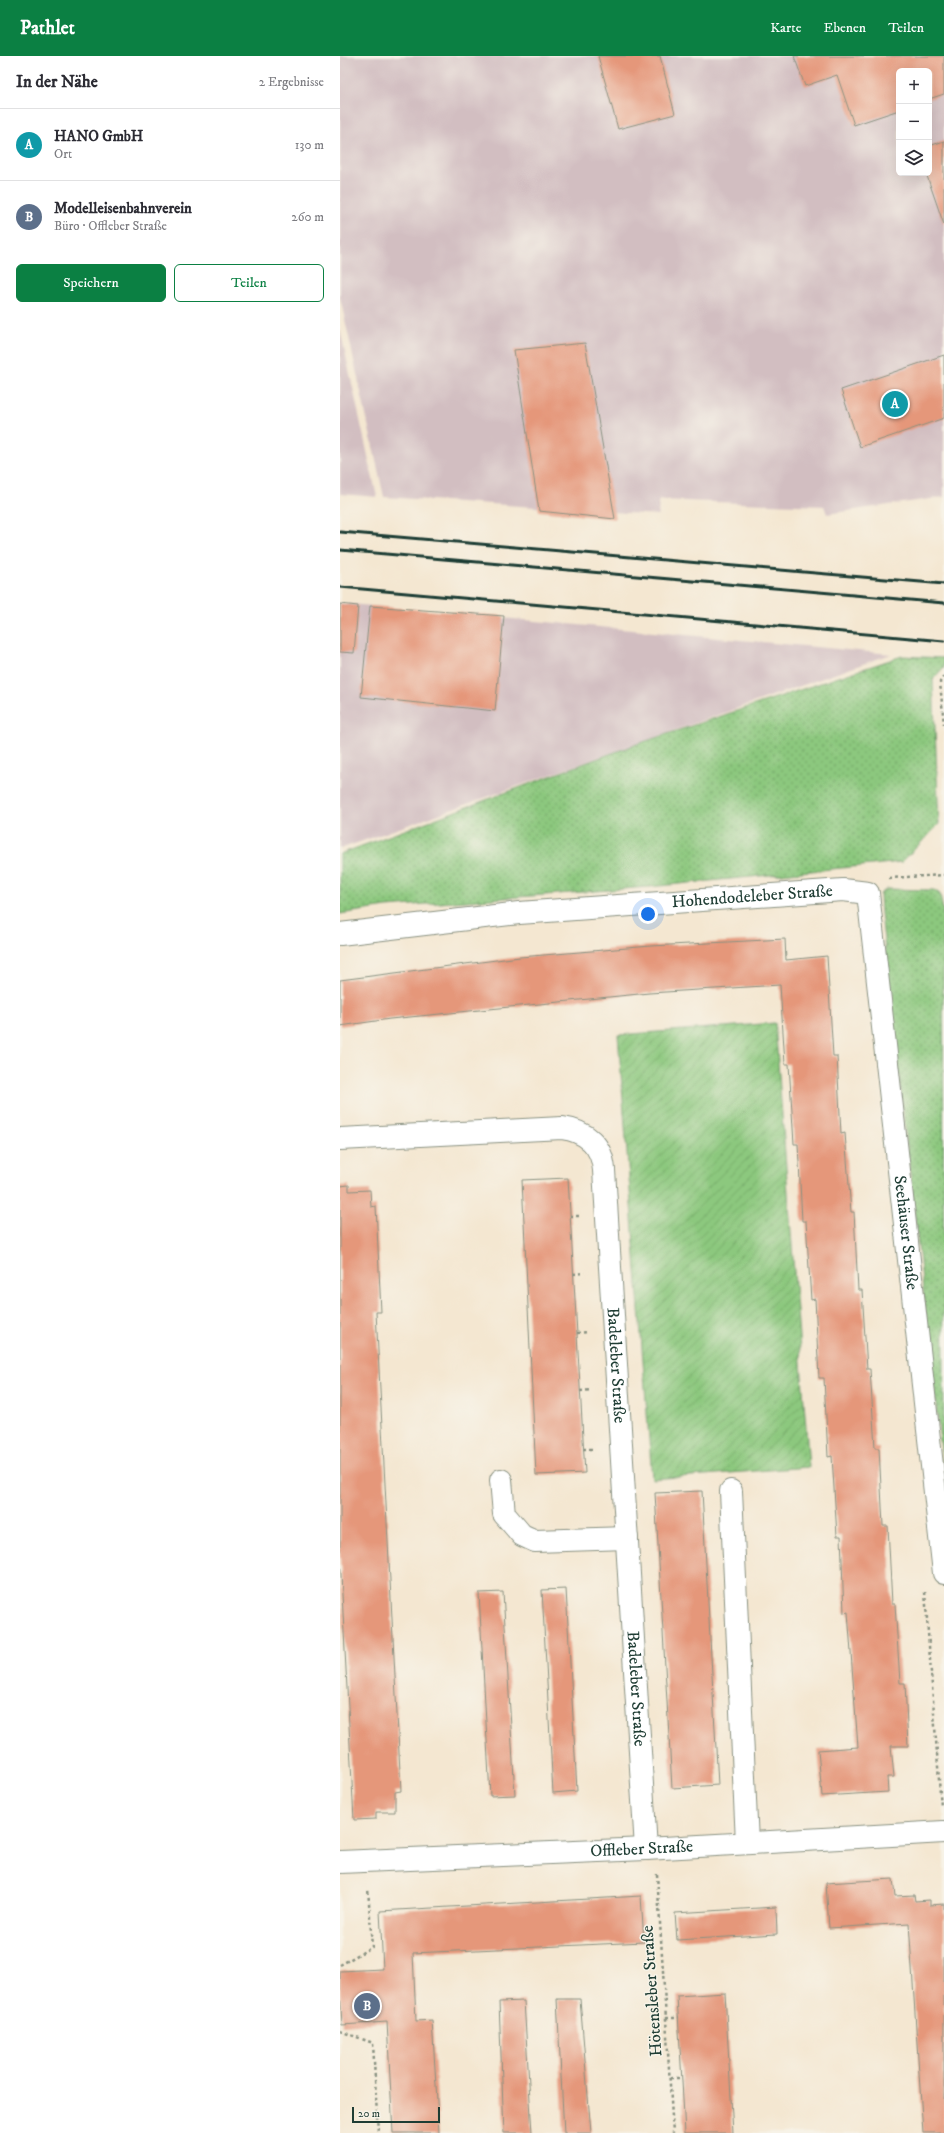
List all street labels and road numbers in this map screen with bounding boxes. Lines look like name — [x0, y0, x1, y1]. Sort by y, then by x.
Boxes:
street label: Hohendodeleber Straße — [671, 880, 834, 913]
street label: Seehäuser Straße — [889, 1174, 923, 1291]
street label: Badeleber Straße — [602, 1307, 631, 1424]
street label: Badeleber Straße — [622, 1630, 651, 1747]
street label: Offleber Straße — [590, 1835, 694, 1862]
street label: Hötensleber Straße — [636, 1925, 668, 2057]

